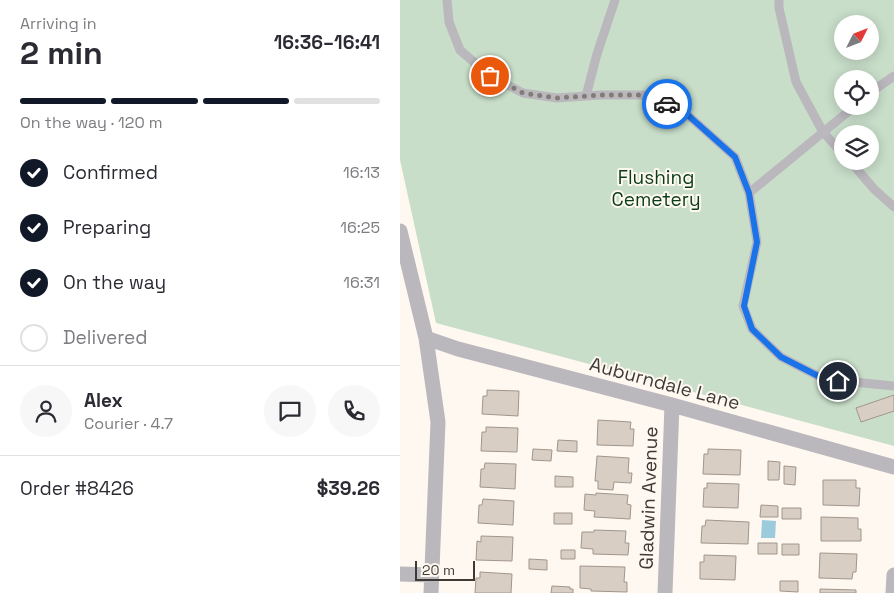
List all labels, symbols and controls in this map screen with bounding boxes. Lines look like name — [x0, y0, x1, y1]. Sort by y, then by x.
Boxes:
text: Arriving in — [20, 13, 97, 34]
north arrow — [834, 15, 879, 60]
map controls — [834, 15, 879, 170]
text: 16:36–16:41 — [274, 30, 380, 55]
text: 2 min — [20, 33, 103, 73]
pin — [469, 55, 511, 97]
icon: bag — [476, 62, 504, 90]
button: locate — [834, 70, 879, 115]
courier — [642, 79, 692, 129]
icon: car — [653, 90, 681, 118]
text: On the way · 120 m — [20, 112, 163, 133]
button: layers — [834, 125, 879, 170]
icon: check — [20, 159, 48, 187]
text: Confirmed — [63, 160, 158, 185]
text: 16:13 — [343, 162, 380, 183]
park label: Flushing Cemetery — [611, 165, 701, 212]
icon: check — [20, 214, 48, 242]
text: Preparing — [63, 215, 151, 240]
text: 16:25 — [340, 217, 380, 238]
icon: check — [20, 269, 48, 297]
text: On the way — [63, 270, 166, 295]
text: 16:31 — [343, 272, 380, 293]
text: Delivered — [63, 325, 148, 350]
street label: Auburndale Lane — [587, 351, 743, 416]
pin — [817, 360, 859, 402]
icon: home — [824, 367, 852, 395]
button: person — [20, 385, 72, 437]
button: chat — [264, 385, 316, 437]
button: phone — [328, 385, 380, 437]
text: Alex — [84, 388, 123, 413]
text: Courier · 4.7 — [84, 413, 173, 434]
street label: Gladwin Avenue — [634, 426, 663, 570]
text: Order #8426 — [20, 476, 134, 501]
text: $39.26 — [317, 476, 380, 501]
scale bar — [415, 558, 475, 581]
text: 20 m — [422, 561, 455, 579]

